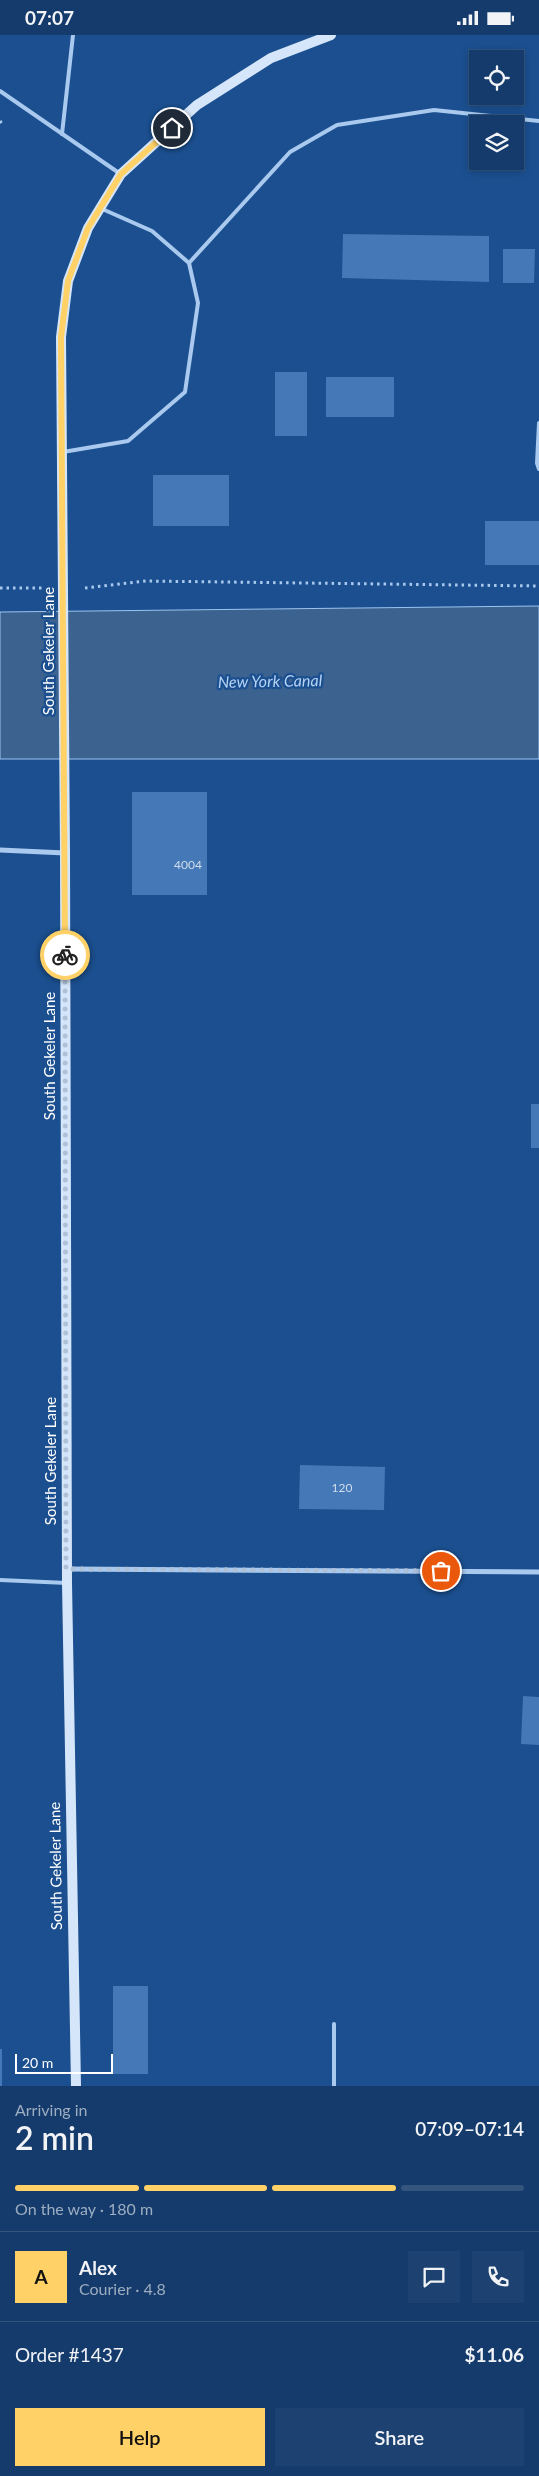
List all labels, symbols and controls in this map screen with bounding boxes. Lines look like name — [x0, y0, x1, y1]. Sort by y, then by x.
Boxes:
text: 07:07 — [25, 6, 74, 29]
map controls — [469, 50, 524, 170]
button: locate — [469, 50, 524, 105]
pin — [151, 107, 193, 149]
icon: home — [158, 114, 186, 142]
button: layers — [469, 115, 524, 170]
street label: South Gekeler Lane — [39, 587, 57, 715]
water label: New York Canal — [218, 670, 323, 691]
house number: 4004 — [174, 857, 202, 872]
courier — [40, 930, 90, 980]
icon: bike — [51, 941, 79, 969]
street label: South Gekeler Lane — [40, 992, 58, 1120]
street label: South Gekeler Lane — [41, 1397, 59, 1525]
house number: 120 — [332, 1480, 352, 1495]
pin — [420, 1550, 462, 1592]
icon: bag — [427, 1557, 455, 1585]
street label: South Gekeler Lane — [45, 1802, 65, 1930]
scale bar — [15, 2051, 112, 2074]
text: 20 m — [22, 2054, 53, 2071]
text: Arriving in — [15, 2100, 88, 2119]
text: 07:09–07:14 — [415, 2117, 524, 2140]
text: 2 min — [15, 2118, 94, 2157]
text: On the way · 180 m — [15, 2199, 153, 2218]
button: chat — [408, 2251, 460, 2303]
button: phone — [472, 2251, 524, 2303]
text: Alex — [79, 2256, 117, 2279]
text: A — [34, 2265, 48, 2288]
text: Courier · 4.8 — [79, 2279, 166, 2298]
text: Order #1437 — [15, 2343, 124, 2366]
text: $11.06 — [464, 2343, 524, 2366]
button: Help — [15, 2408, 265, 2466]
button: Share — [275, 2408, 524, 2466]

